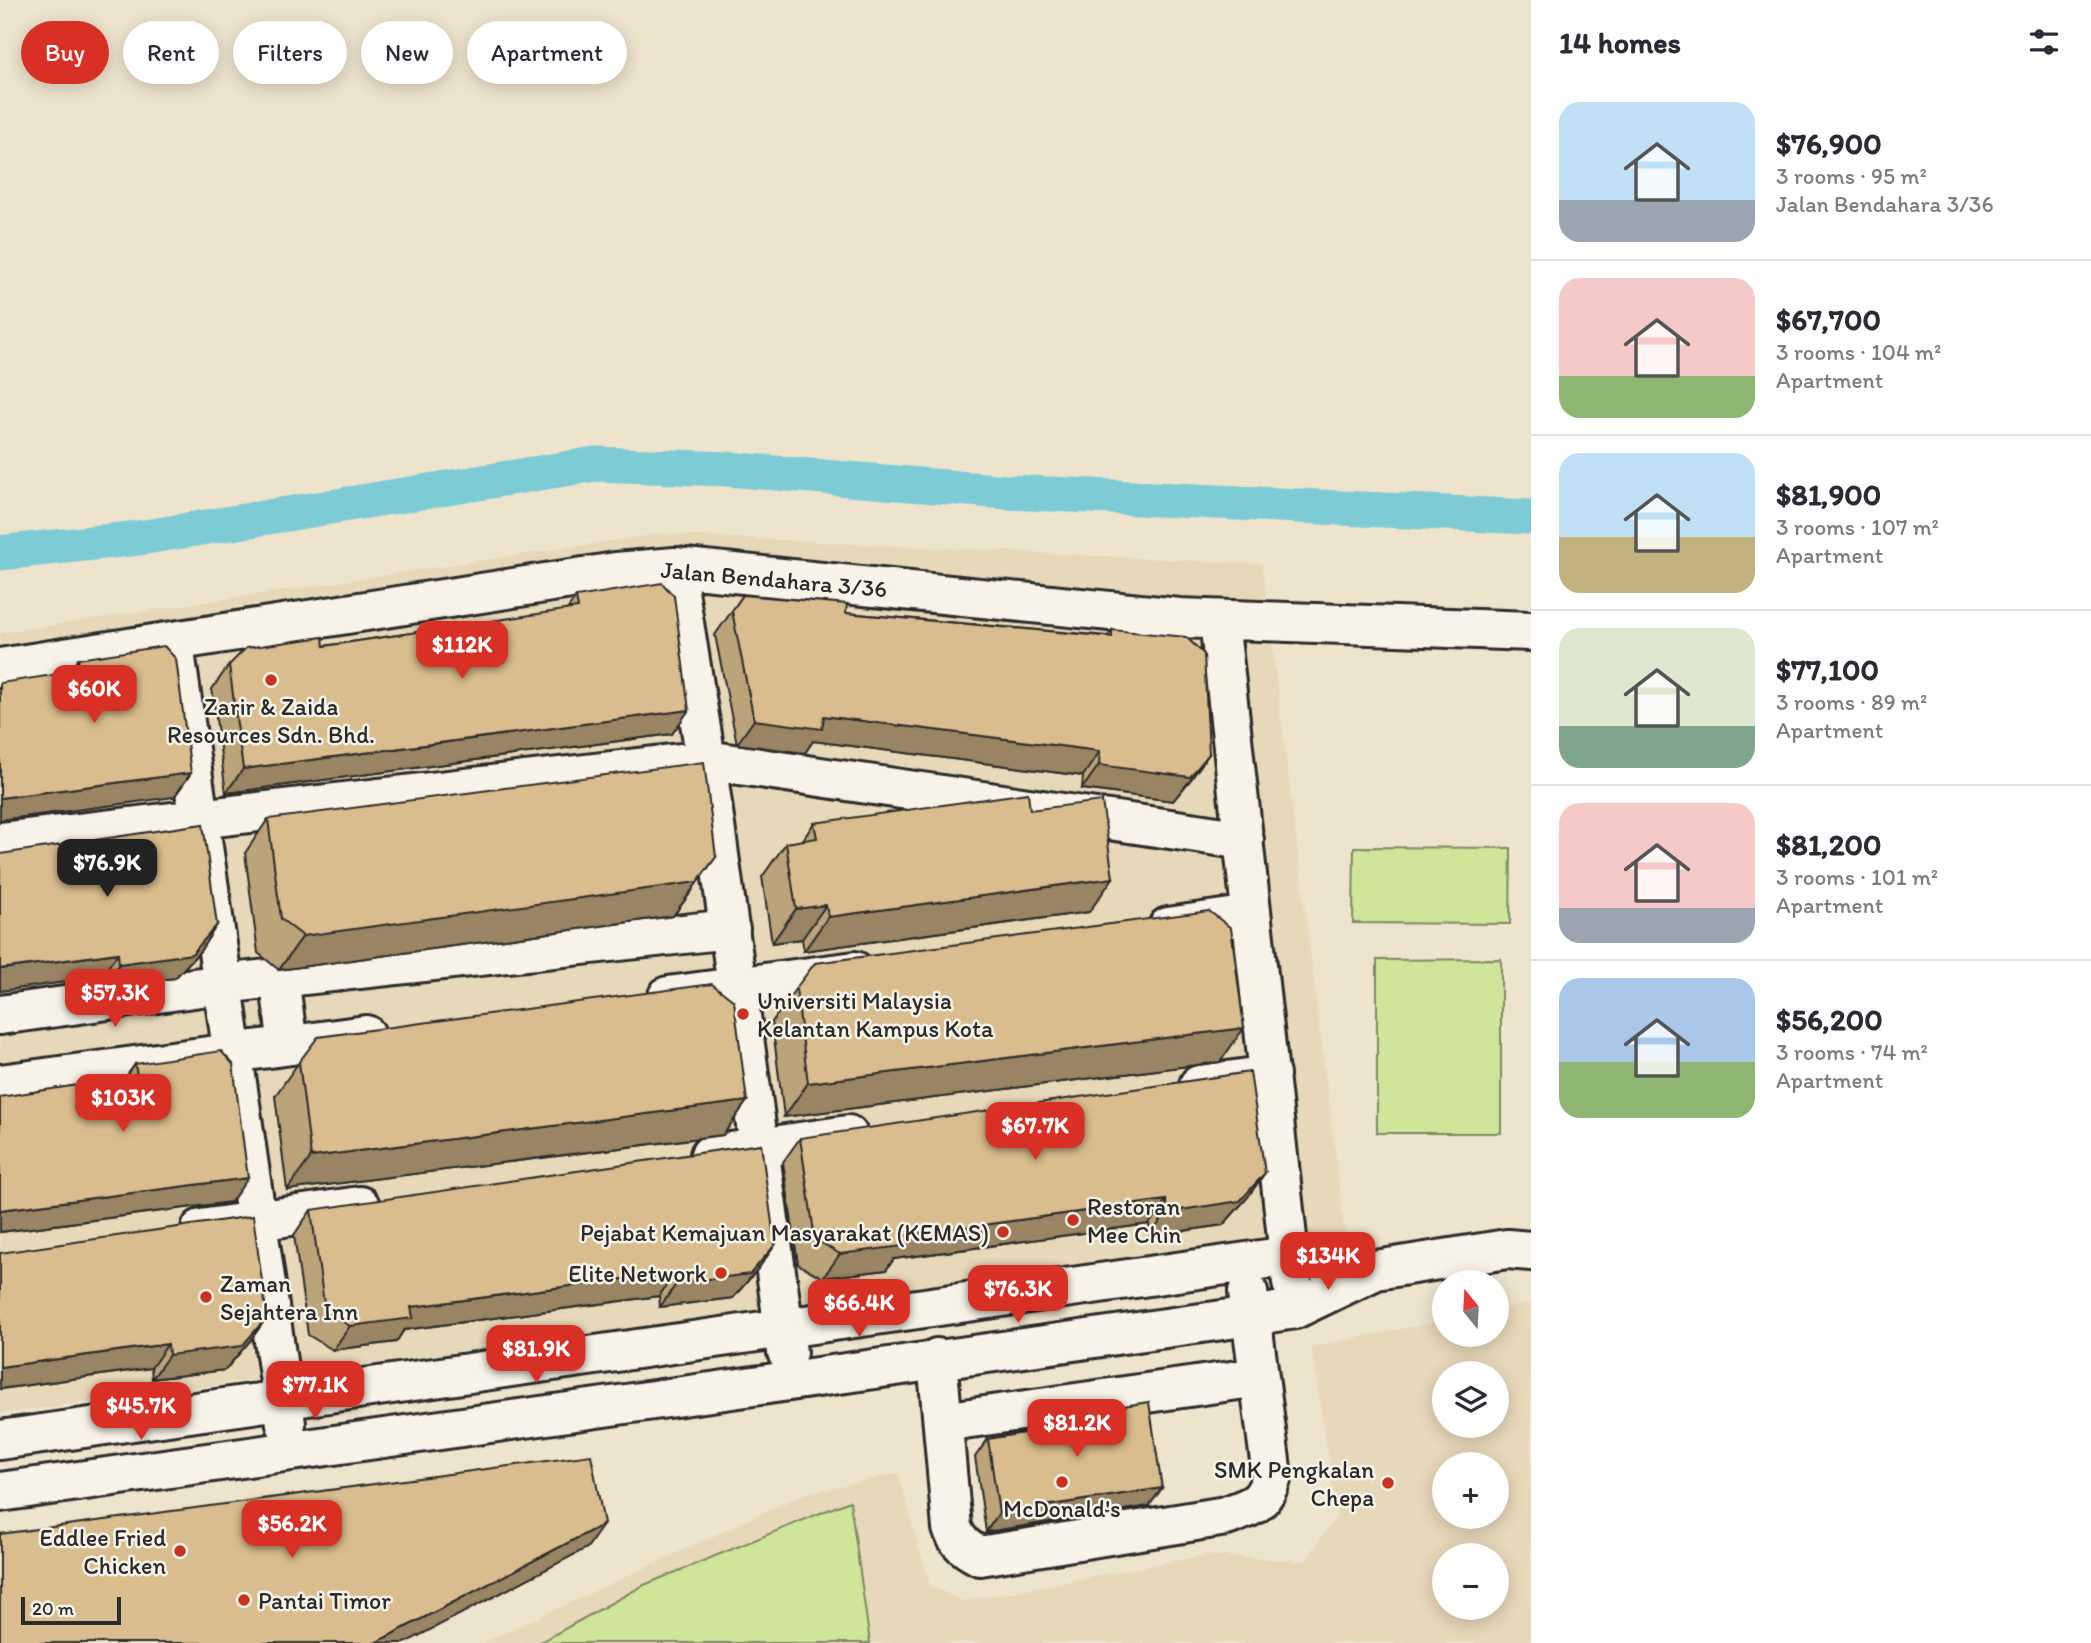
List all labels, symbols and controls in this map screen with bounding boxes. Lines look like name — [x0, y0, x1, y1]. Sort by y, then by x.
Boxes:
chip: Buy — [21, 21, 109, 84]
chip: Rent — [123, 21, 219, 84]
chip: Filters — [233, 21, 347, 84]
chip: New — [361, 21, 453, 84]
chip: Apartment — [467, 21, 627, 84]
icon: filters — [2025, 23, 2063, 61]
text: 14 homes — [1559, 24, 1681, 61]
text: $76,900 — [1776, 125, 1882, 162]
icon: home — [1615, 130, 1699, 214]
text: 3 rooms · 95 m² — [1776, 162, 1927, 190]
text: Jalan Bendahara 3/36 — [1776, 190, 1994, 218]
text: $67,700 — [1776, 301, 1881, 338]
icon: home — [1615, 306, 1699, 390]
text: 3 rooms · 104 m² — [1776, 338, 1941, 366]
text: Apartment — [1776, 366, 1883, 394]
text: $81,900 — [1776, 476, 1881, 513]
icon: home — [1615, 481, 1699, 565]
text: 3 rooms · 107 m² — [1776, 513, 1939, 541]
text: Apartment — [1776, 541, 1883, 569]
street label: Jalan Bendahara 3/36 — [660, 555, 888, 603]
pin: $112K — [413, 622, 511, 681]
text: $112K — [432, 630, 492, 658]
text: $77,100 — [1776, 651, 1879, 688]
icon: home — [1615, 656, 1699, 740]
pin: $60K — [53, 666, 135, 725]
marker: Zarir & Zaida Resources Sdn. Bhd. — [263, 672, 279, 688]
text: $60K — [68, 674, 120, 702]
text: 3 rooms · 89 m² — [1776, 688, 1927, 716]
place label: Zarir & Zaida Resources Sdn. Bhd. — [167, 692, 375, 749]
text: Apartment — [1776, 716, 1883, 744]
text: $81,200 — [1776, 826, 1881, 863]
icon: home — [1615, 831, 1699, 915]
pin: $76.9K — [50, 839, 164, 899]
text: $76.9K — [73, 848, 141, 876]
text: 3 rooms · 101 m² — [1776, 863, 1938, 891]
text: Apartment — [1776, 891, 1883, 919]
pin: $57.3K — [58, 970, 172, 1029]
text: $57.3K — [81, 978, 149, 1006]
place label: Universiti Malaysia Kelantan Kampus Kota — [757, 986, 994, 1043]
text: $56,200 — [1776, 1001, 1883, 1038]
marker: Universiti Malaysia Kelantan Kampus Kota — [735, 1006, 751, 1022]
icon: home — [1615, 1006, 1699, 1090]
text: 3 rooms · 74 m² — [1776, 1038, 1928, 1066]
text: Apartment — [1776, 1066, 1883, 1094]
pin: $103K — [74, 1074, 172, 1134]
text: $103K — [91, 1083, 155, 1111]
pin: $67.7K — [978, 1102, 1092, 1162]
text: $67.7K — [1002, 1111, 1069, 1139]
place label: Restoran Mee Chin — [1087, 1192, 1182, 1249]
marker: Restoran Mee Chin — [1065, 1212, 1081, 1228]
place label: Pejabat Kemajuan Masyarakat (KEMAS) — [580, 1218, 989, 1247]
marker: Pejabat Kemajuan Masyarakat (KEMAS) — [995, 1224, 1011, 1240]
pin: $134K — [1279, 1232, 1377, 1292]
text: $134K — [1296, 1241, 1360, 1269]
place label: Elite Network — [568, 1259, 708, 1288]
marker: Elite Network — [713, 1265, 729, 1281]
pin: $76.3K — [961, 1266, 1075, 1325]
place label: Zaman Sejahtera Inn — [220, 1269, 359, 1326]
north arrow — [1432, 1270, 1508, 1348]
map controls — [1432, 1270, 1509, 1620]
text: $76.3K — [984, 1274, 1052, 1302]
pin: $66.4K — [802, 1280, 916, 1339]
text: $66.4K — [824, 1288, 894, 1316]
marker: Zaman Sejahtera Inn — [198, 1289, 214, 1305]
pin: $81.9K — [479, 1326, 593, 1385]
text: $81.9K — [502, 1334, 570, 1362]
button: layers — [1432, 1361, 1509, 1438]
pin: $77.1K — [258, 1362, 372, 1421]
text: $77.1K — [282, 1370, 348, 1398]
pin: $45.7K — [84, 1382, 198, 1442]
text: $45.7K — [106, 1391, 176, 1419]
pin: $81.2K — [1020, 1400, 1134, 1459]
text: $81.2K — [1043, 1408, 1111, 1436]
button: + — [1432, 1452, 1509, 1529]
place label: SMK Pengkalan Chepa — [1214, 1455, 1374, 1512]
marker: McDonald's — [1054, 1474, 1070, 1490]
marker: SMK Pengkalan Chepa — [1380, 1475, 1396, 1491]
place label: McDonald's — [1003, 1494, 1121, 1523]
pin: $56.2K — [235, 1500, 349, 1560]
text: $56.2K — [258, 1509, 326, 1537]
place label: Eddlee Fried Chicken — [40, 1523, 166, 1580]
marker: Eddlee Fried Chicken — [172, 1543, 188, 1559]
button: − — [1432, 1543, 1509, 1620]
place label: Pantai Timor — [258, 1586, 391, 1615]
marker: Pantai Timor — [236, 1592, 252, 1608]
scale bar — [21, 1594, 121, 1626]
text: 20 m — [32, 1597, 74, 1620]

